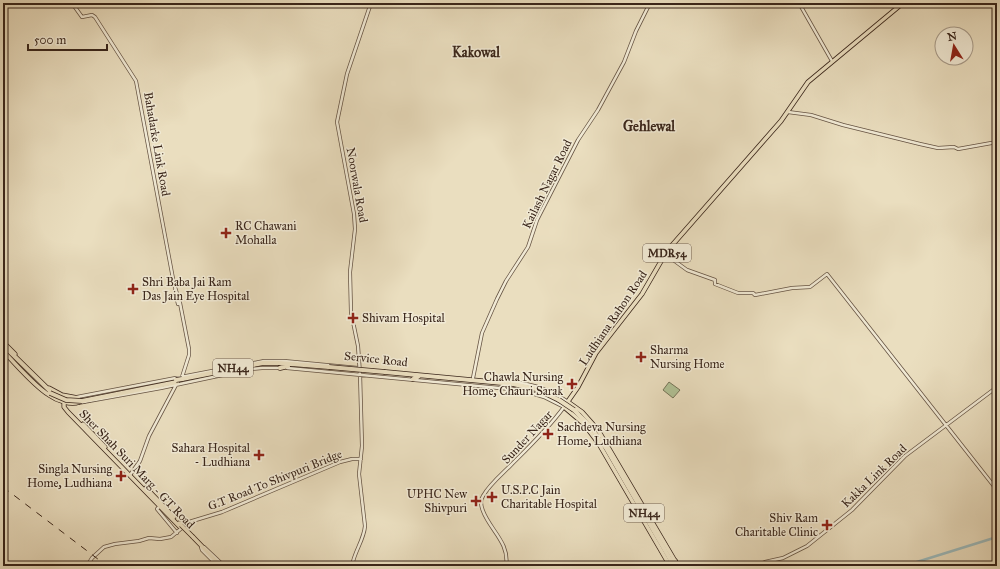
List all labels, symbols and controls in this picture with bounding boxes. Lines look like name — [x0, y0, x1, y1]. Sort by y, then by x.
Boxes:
scale bar — [28, 26, 107, 52]
north arrow — [934, 26, 974, 66]
text: N — [946, 29, 959, 44]
text: 500 m — [34, 33, 66, 47]
district label: Kakowal — [452, 44, 501, 61]
street label: Bahadarke Link Road — [141, 91, 173, 197]
district label: Gehlewal — [623, 118, 676, 135]
street label: Kailash Nagar Road — [519, 137, 575, 231]
street label: Noorwala Road — [343, 146, 371, 224]
place label: RC Chawani Mohalla — [235, 219, 297, 247]
marker: RC Chawani Mohalla — [220, 227, 232, 239]
road number: MDR54 — [643, 244, 691, 262]
street label: Ludhiana Rahon Road — [576, 268, 650, 368]
place label: Shri Baba Jai Ram Das Jain Eye Hospital — [142, 275, 250, 304]
marker: Shri Baba Jai Ram Das Jain Eye Hospital — [127, 283, 139, 295]
place label: Shivam Hospital — [362, 311, 446, 325]
marker: Shivam Hospital — [347, 312, 359, 324]
place label: Sharma Nursing Home — [650, 343, 725, 372]
street label: Service Road — [344, 349, 408, 369]
marker: Sharma Nursing Home — [635, 351, 647, 363]
road number: NH44 — [213, 359, 253, 377]
place label: Chawla Nursing Home, Chauri Sarak — [462, 370, 563, 398]
marker: Chawla Nursing Home, Chauri Sarak — [566, 378, 578, 390]
street label: Sher Shah Suri Marg - GT Road — [76, 407, 198, 532]
street label: Sunder Nagar — [499, 407, 556, 467]
place label: Sachdeva Nursing Home, Ludhiana — [557, 420, 646, 448]
marker: Sachdeva Nursing Home, Ludhiana — [542, 428, 554, 440]
place label: Sahara Hospital - Ludhiana — [172, 441, 251, 469]
street label: Kakka Link Road — [839, 442, 909, 510]
street label: G.T Road To Shivpuri Bridge — [206, 447, 344, 514]
marker: Sahara Hospital - Ludhiana — [253, 449, 265, 461]
place label: Singla Nursing Home, Ludhiana — [27, 462, 113, 490]
marker: Singla Nursing Home, Ludhiana — [115, 470, 127, 482]
place label: U.S.P.C Jain Charitable Hospital — [501, 483, 598, 511]
place label: UPHC New Shivpuri — [407, 487, 468, 515]
marker: U.S.P.C Jain Charitable Hospital — [486, 491, 498, 503]
marker: UPHC New Shivpuri — [470, 495, 482, 507]
road number: NH44 — [624, 504, 664, 522]
place label: Shiv Ram Charitable Clinic — [735, 511, 818, 539]
marker: Shiv Ram Charitable Clinic — [821, 519, 833, 531]

